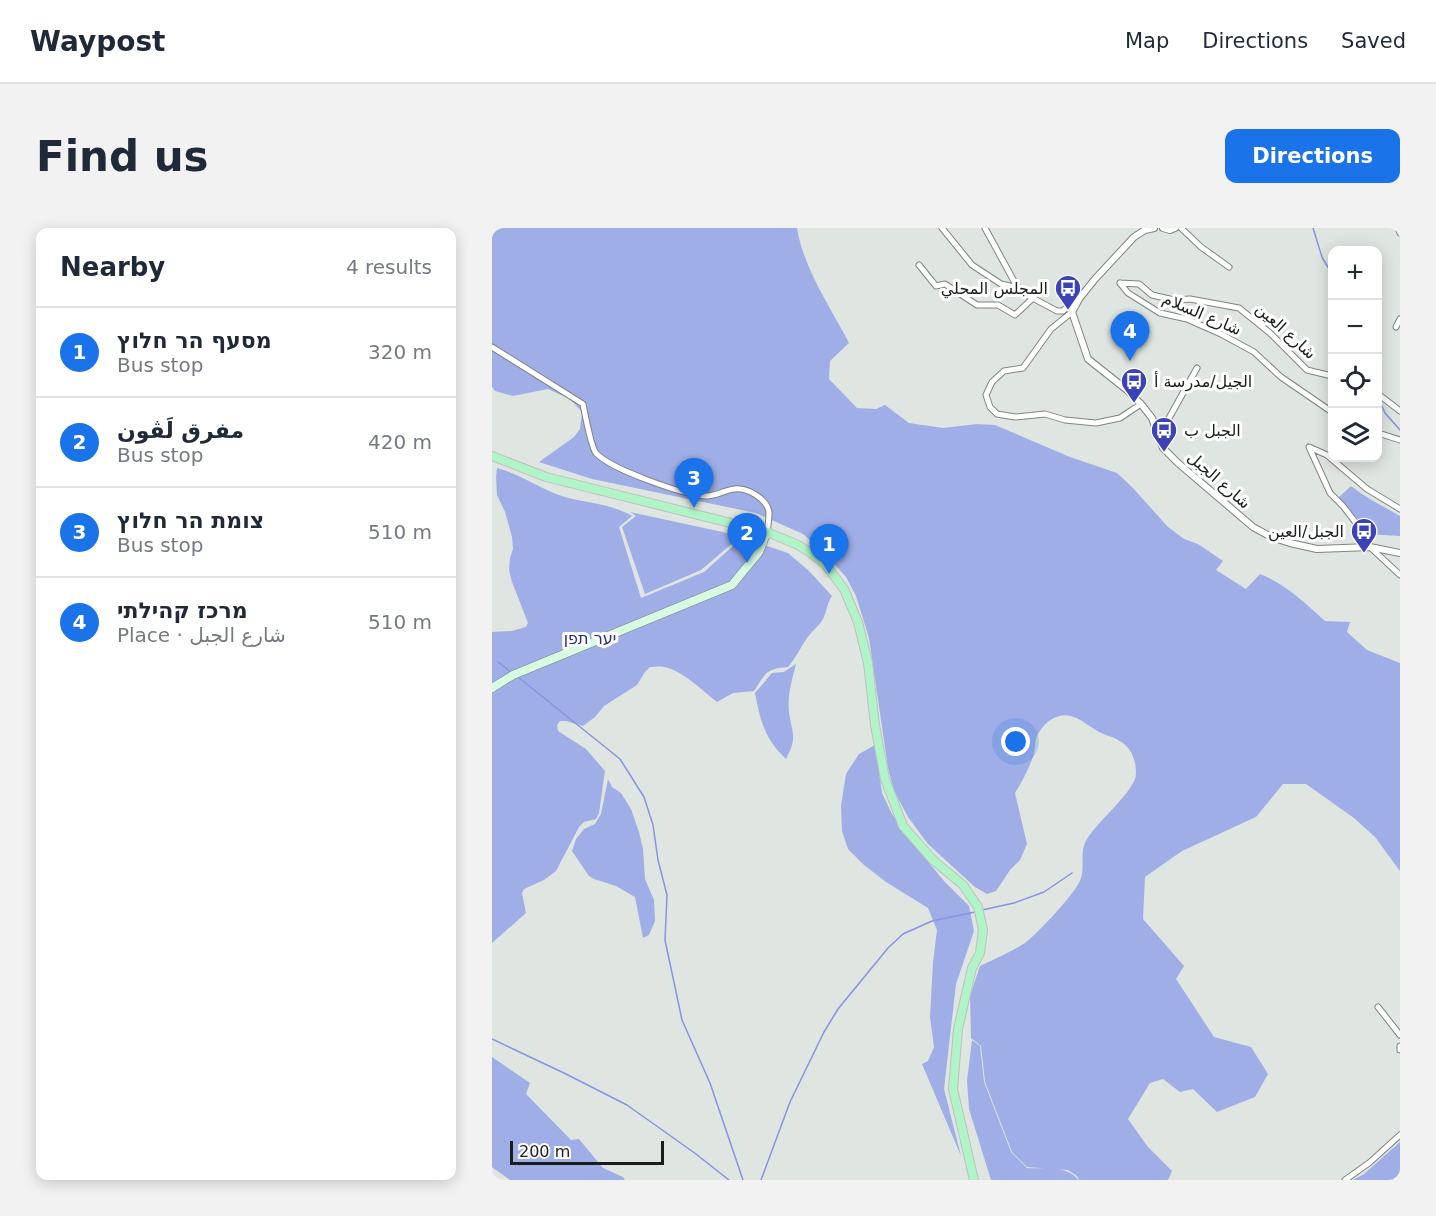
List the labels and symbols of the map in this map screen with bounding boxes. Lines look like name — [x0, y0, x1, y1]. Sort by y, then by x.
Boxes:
bus stop icon: المجلس المحلي — [1053, 273, 1083, 311]
place label: المجلس المحلي — [941, 279, 1048, 299]
street label: شارع السلام — [1159, 289, 1244, 340]
street label: شارع العين — [1251, 299, 1320, 364]
pin: 4 — [1110, 312, 1150, 361]
bus stop icon: الجيل/مدرسة أ — [1119, 366, 1149, 404]
place label: الجيل/مدرسة أ — [1154, 371, 1252, 392]
bus stop icon: الجبل ب — [1149, 415, 1179, 453]
place label: الجبل ب — [1184, 421, 1241, 440]
street label: شارع الجبل — [1183, 447, 1254, 513]
pin: 3 — [674, 458, 714, 508]
pin: 2 — [728, 514, 766, 563]
bus stop icon: الجبل/العين — [1349, 516, 1379, 554]
place label: الجبل/العين — [1268, 522, 1344, 542]
pin: 1 — [810, 524, 848, 574]
park label: יער תפן — [564, 629, 616, 648]
your location — [1001, 727, 1030, 756]
scale bar — [510, 1138, 664, 1166]

